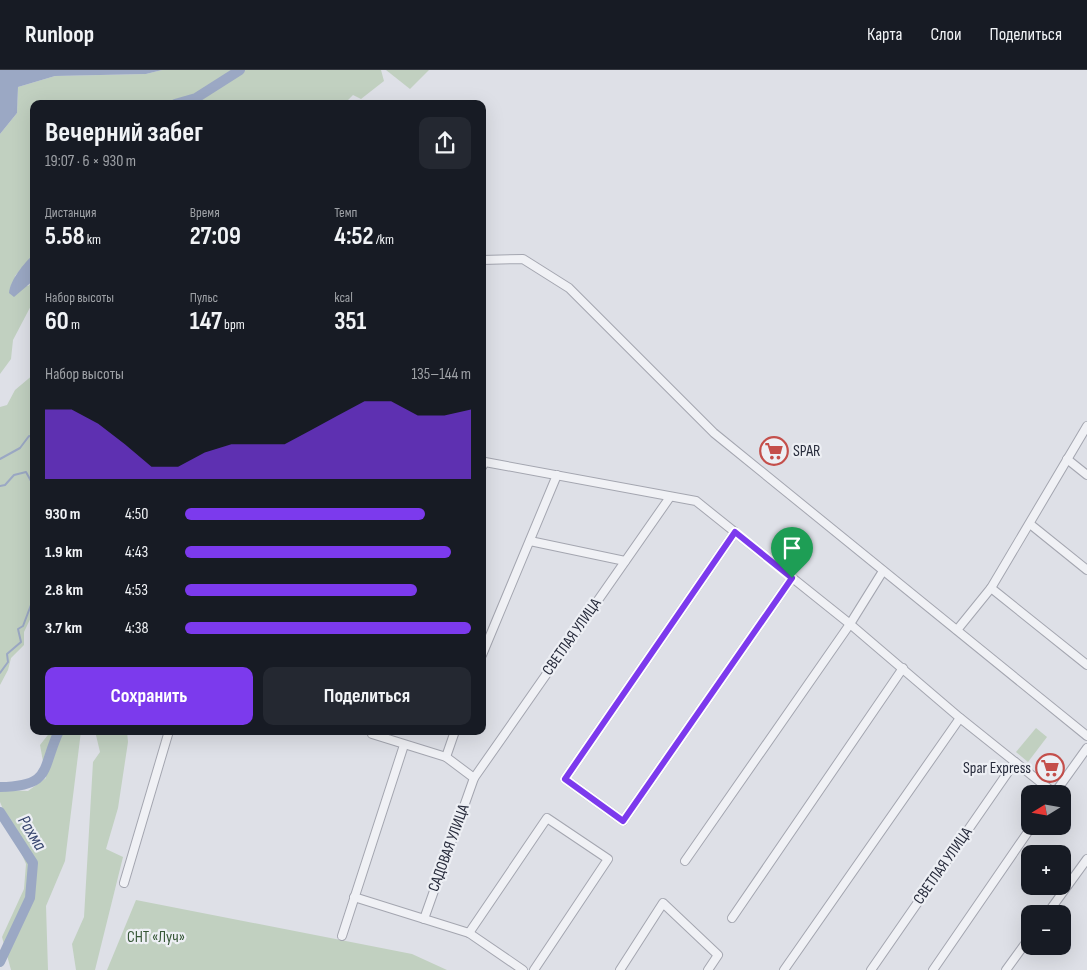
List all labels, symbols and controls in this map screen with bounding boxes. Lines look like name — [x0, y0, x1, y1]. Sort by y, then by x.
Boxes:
text: Runloop — [25, 20, 94, 49]
text: Карта — [867, 24, 903, 45]
text: Слои — [931, 24, 962, 45]
text: Поделиться — [990, 24, 1062, 45]
text: Вечерний забег — [45, 116, 203, 149]
button: share — [419, 117, 471, 169]
text: 19:07 · 6 × 930 m — [45, 152, 136, 171]
text: Дистанция — [45, 204, 96, 221]
text: Время — [190, 204, 220, 221]
text: Темп — [334, 204, 357, 221]
text: 5.58 — [45, 221, 84, 252]
text: 27:09 — [190, 221, 241, 252]
text: 4:52 — [334, 221, 373, 252]
text: km — [84, 231, 101, 248]
text: /km — [373, 231, 394, 248]
text: Набор высоты — [45, 289, 114, 306]
text: Пульс — [190, 289, 218, 306]
text: kcal — [334, 289, 353, 306]
text: 60 — [45, 306, 69, 337]
text: 147 — [190, 306, 222, 337]
text: 351 — [334, 306, 366, 337]
text: m — [69, 316, 80, 333]
text: bpm — [222, 316, 245, 333]
text: Набор высоты — [45, 365, 124, 384]
text: 135–144 m — [412, 365, 471, 384]
supermarket icon: SPAR — [759, 436, 789, 466]
place label: SPAR — [793, 442, 820, 461]
text: 930 m — [45, 505, 80, 524]
text: 4:50 — [125, 505, 148, 524]
pin — [771, 527, 813, 578]
icon: arrive — [778, 534, 806, 562]
text: 1.9 km — [45, 543, 83, 562]
text: 4:43 — [125, 543, 148, 562]
text: 2.8 km — [45, 581, 83, 600]
text: 4:53 — [125, 581, 148, 600]
street label: СВЕТЛАЯ УЛИЦА — [539, 595, 606, 679]
text: 3.7 km — [45, 619, 82, 638]
text: 4:38 — [125, 619, 148, 638]
button: Сохранить — [45, 667, 253, 725]
button: Поделиться — [263, 667, 471, 725]
supermarket icon: Spar Express — [1035, 753, 1065, 783]
place label: Spar Express — [963, 759, 1031, 778]
north arrow — [1021, 785, 1071, 835]
map controls — [1021, 785, 1071, 955]
street label: САДОВАЯ УЛИЦА — [424, 802, 474, 894]
water label: Рахма — [13, 812, 51, 855]
street label: СВЕТЛАЯ УЛИЦА — [910, 824, 977, 908]
button: + — [1021, 845, 1071, 895]
button: − — [1021, 905, 1071, 955]
park label: СНТ «Луч» — [127, 928, 185, 947]

